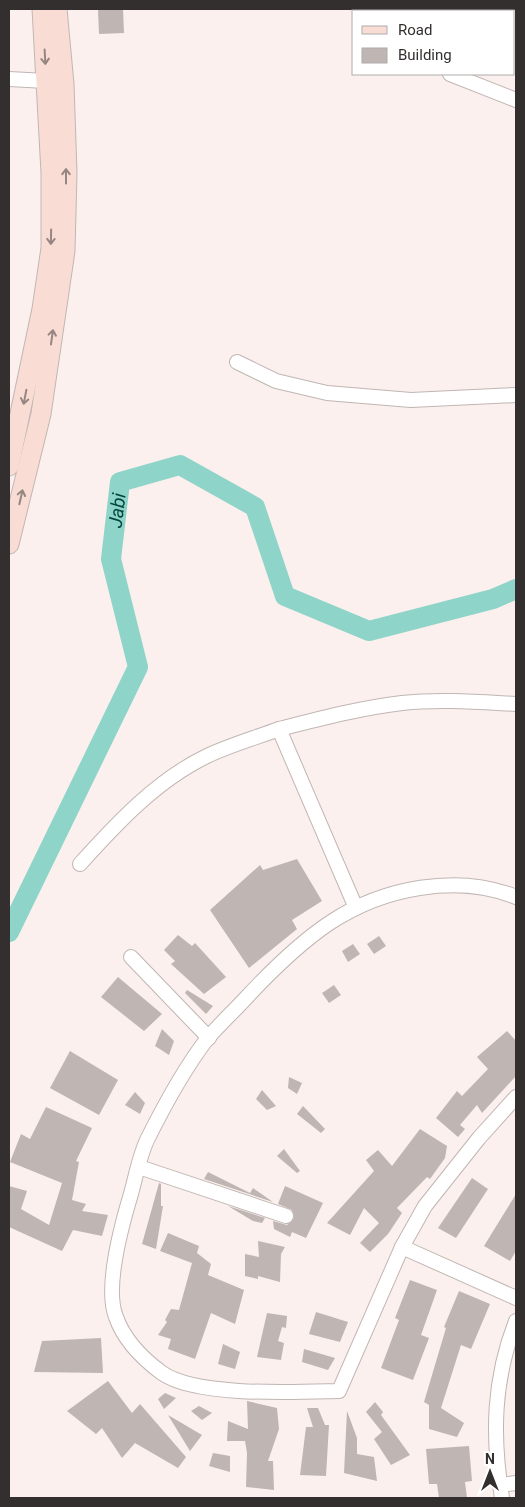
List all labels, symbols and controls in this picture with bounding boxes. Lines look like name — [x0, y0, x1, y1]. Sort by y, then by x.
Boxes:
legend — [352, 10, 515, 75]
text: Road — [398, 21, 432, 39]
text: Building — [398, 46, 452, 64]
one-way arrow — [40, 49, 49, 65]
one-way arrow — [61, 168, 71, 184]
one-way arrow — [46, 228, 56, 245]
one-way arrow — [48, 329, 58, 345]
one-way arrow — [20, 389, 29, 405]
one-way arrow — [17, 489, 26, 505]
water label: Jabi — [103, 491, 130, 529]
north arrow — [465, 1447, 515, 1497]
text: N — [485, 1451, 495, 1467]

